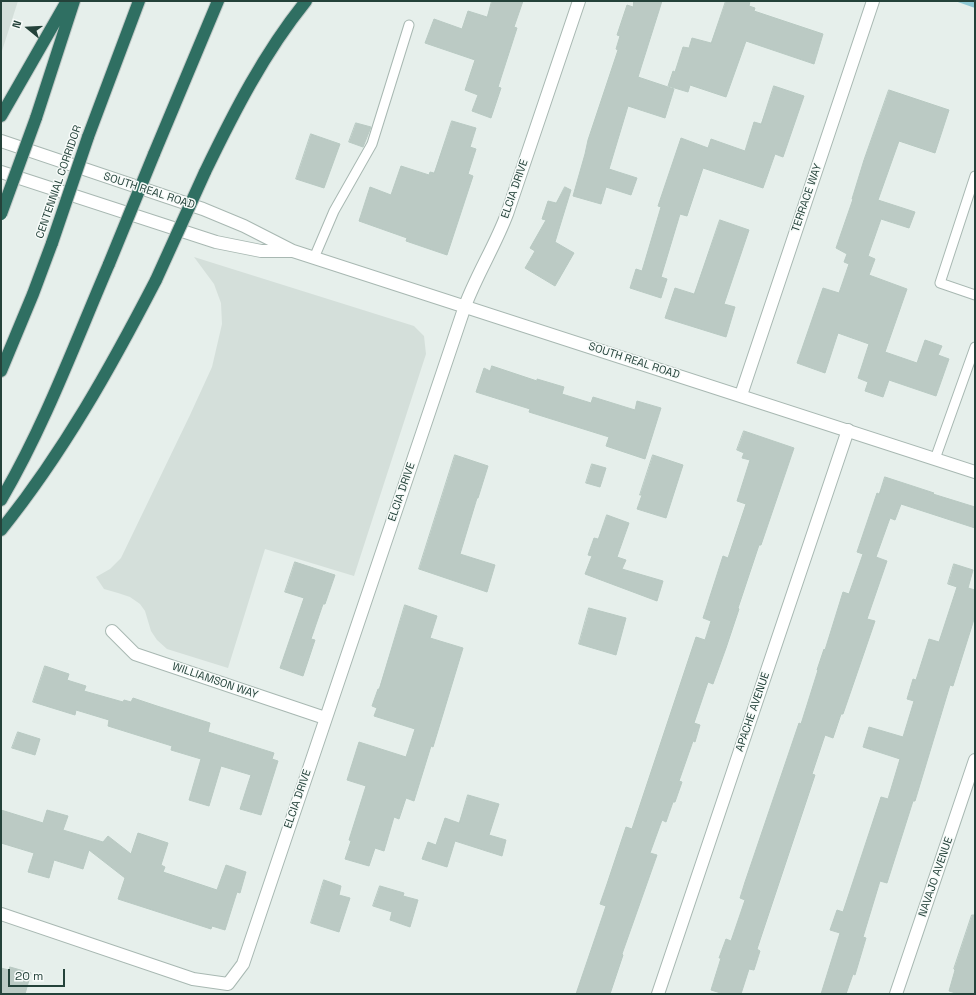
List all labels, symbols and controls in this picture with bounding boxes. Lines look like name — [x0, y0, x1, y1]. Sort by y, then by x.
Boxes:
north arrow — [8, 8, 48, 48]
text: N — [9, 19, 24, 30]
street label: CENTENNIAL CORRIDOR — [33, 124, 85, 240]
street label: ELCIA DRIVE — [499, 158, 531, 220]
street label: TERRACE WAY — [789, 162, 825, 234]
street label: SOUTH REAL ROAD — [102, 170, 196, 212]
street label: SOUTH REAL ROAD — [587, 340, 681, 382]
street label: ELCIA DRIVE — [386, 461, 418, 523]
street label: WILLIAMSON WAY — [170, 660, 260, 702]
street label: APACHE AVENUE — [733, 671, 773, 753]
street label: ELCIA DRIVE — [282, 768, 314, 830]
street label: NAVAJO AVENUE — [916, 835, 956, 919]
scale bar — [10, 961, 67, 987]
text: 20 m — [15, 968, 43, 984]

